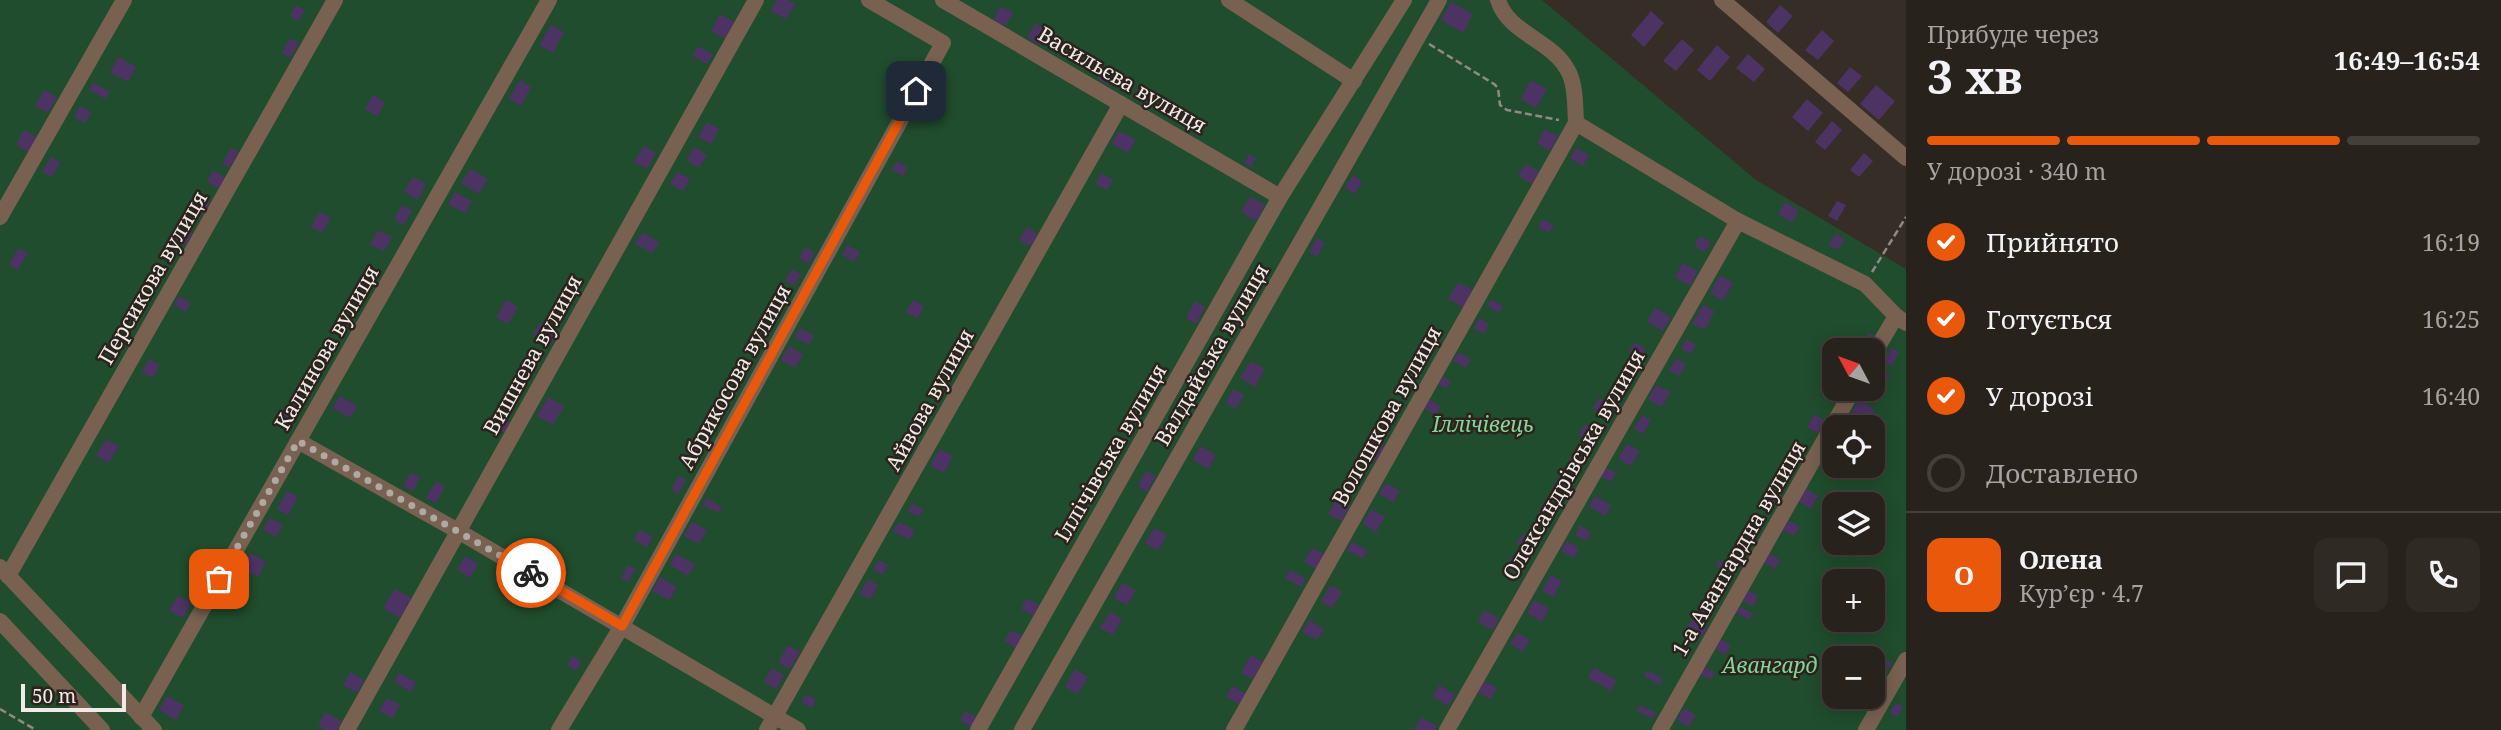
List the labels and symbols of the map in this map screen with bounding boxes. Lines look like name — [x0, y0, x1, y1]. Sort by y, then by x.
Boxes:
street label: Васильєва вулиця — [1033, 19, 1212, 139]
pin — [886, 61, 946, 121]
street label: Персикова вулиця — [91, 186, 213, 369]
street label: Валдайська вулиця — [1148, 258, 1275, 451]
street label: Калинова вулиця — [268, 260, 385, 435]
street label: Вишнева вулиця — [477, 270, 588, 439]
street label: Абрикосова вулиця — [672, 279, 797, 474]
street label: Волошкова вулиця — [1325, 321, 1447, 510]
street label: Айвова вулиця — [879, 324, 980, 475]
north arrow — [1822, 338, 1885, 401]
street label: Олександрівська вулиця — [1496, 344, 1651, 585]
street label: Іллічівська вулиця — [1048, 359, 1172, 546]
park label: Іллічівець — [1431, 410, 1534, 438]
street label: 1-а Авангардна вулиця — [1665, 436, 1811, 661]
courier — [496, 538, 566, 608]
pin — [189, 549, 249, 609]
park label: Авангард — [1720, 651, 1818, 679]
scale bar — [21, 681, 126, 713]

